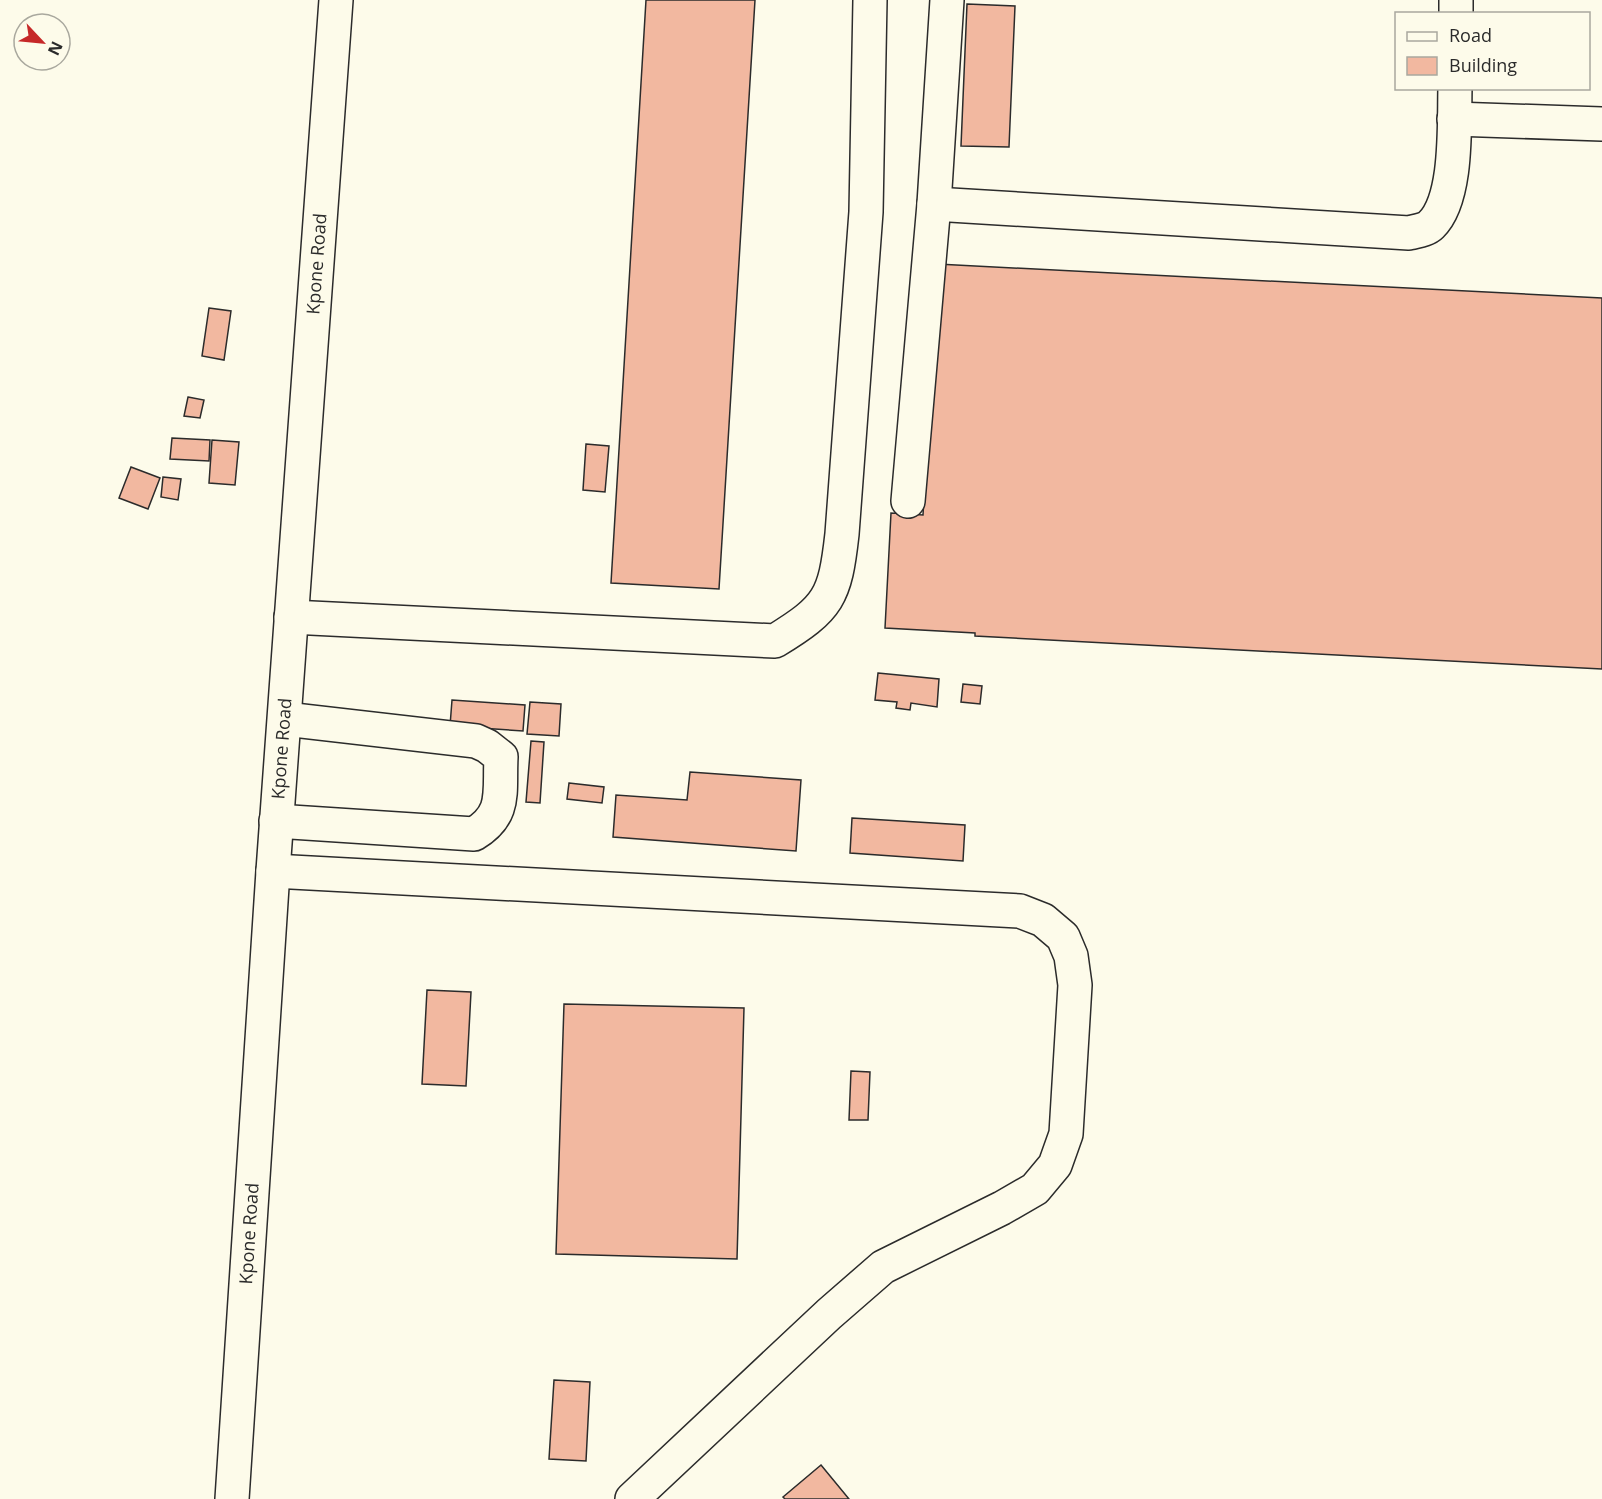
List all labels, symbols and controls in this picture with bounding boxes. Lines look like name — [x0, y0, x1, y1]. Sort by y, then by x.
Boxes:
north arrow — [12, 12, 72, 72]
legend — [1395, 12, 1590, 90]
text: Road — [1449, 23, 1492, 47]
text: N — [43, 38, 68, 59]
text: Building — [1449, 53, 1517, 77]
street label: Kpone Road — [300, 212, 332, 315]
street label: Kpone Road — [265, 697, 296, 800]
street label: Kpone Road — [233, 1182, 264, 1285]

